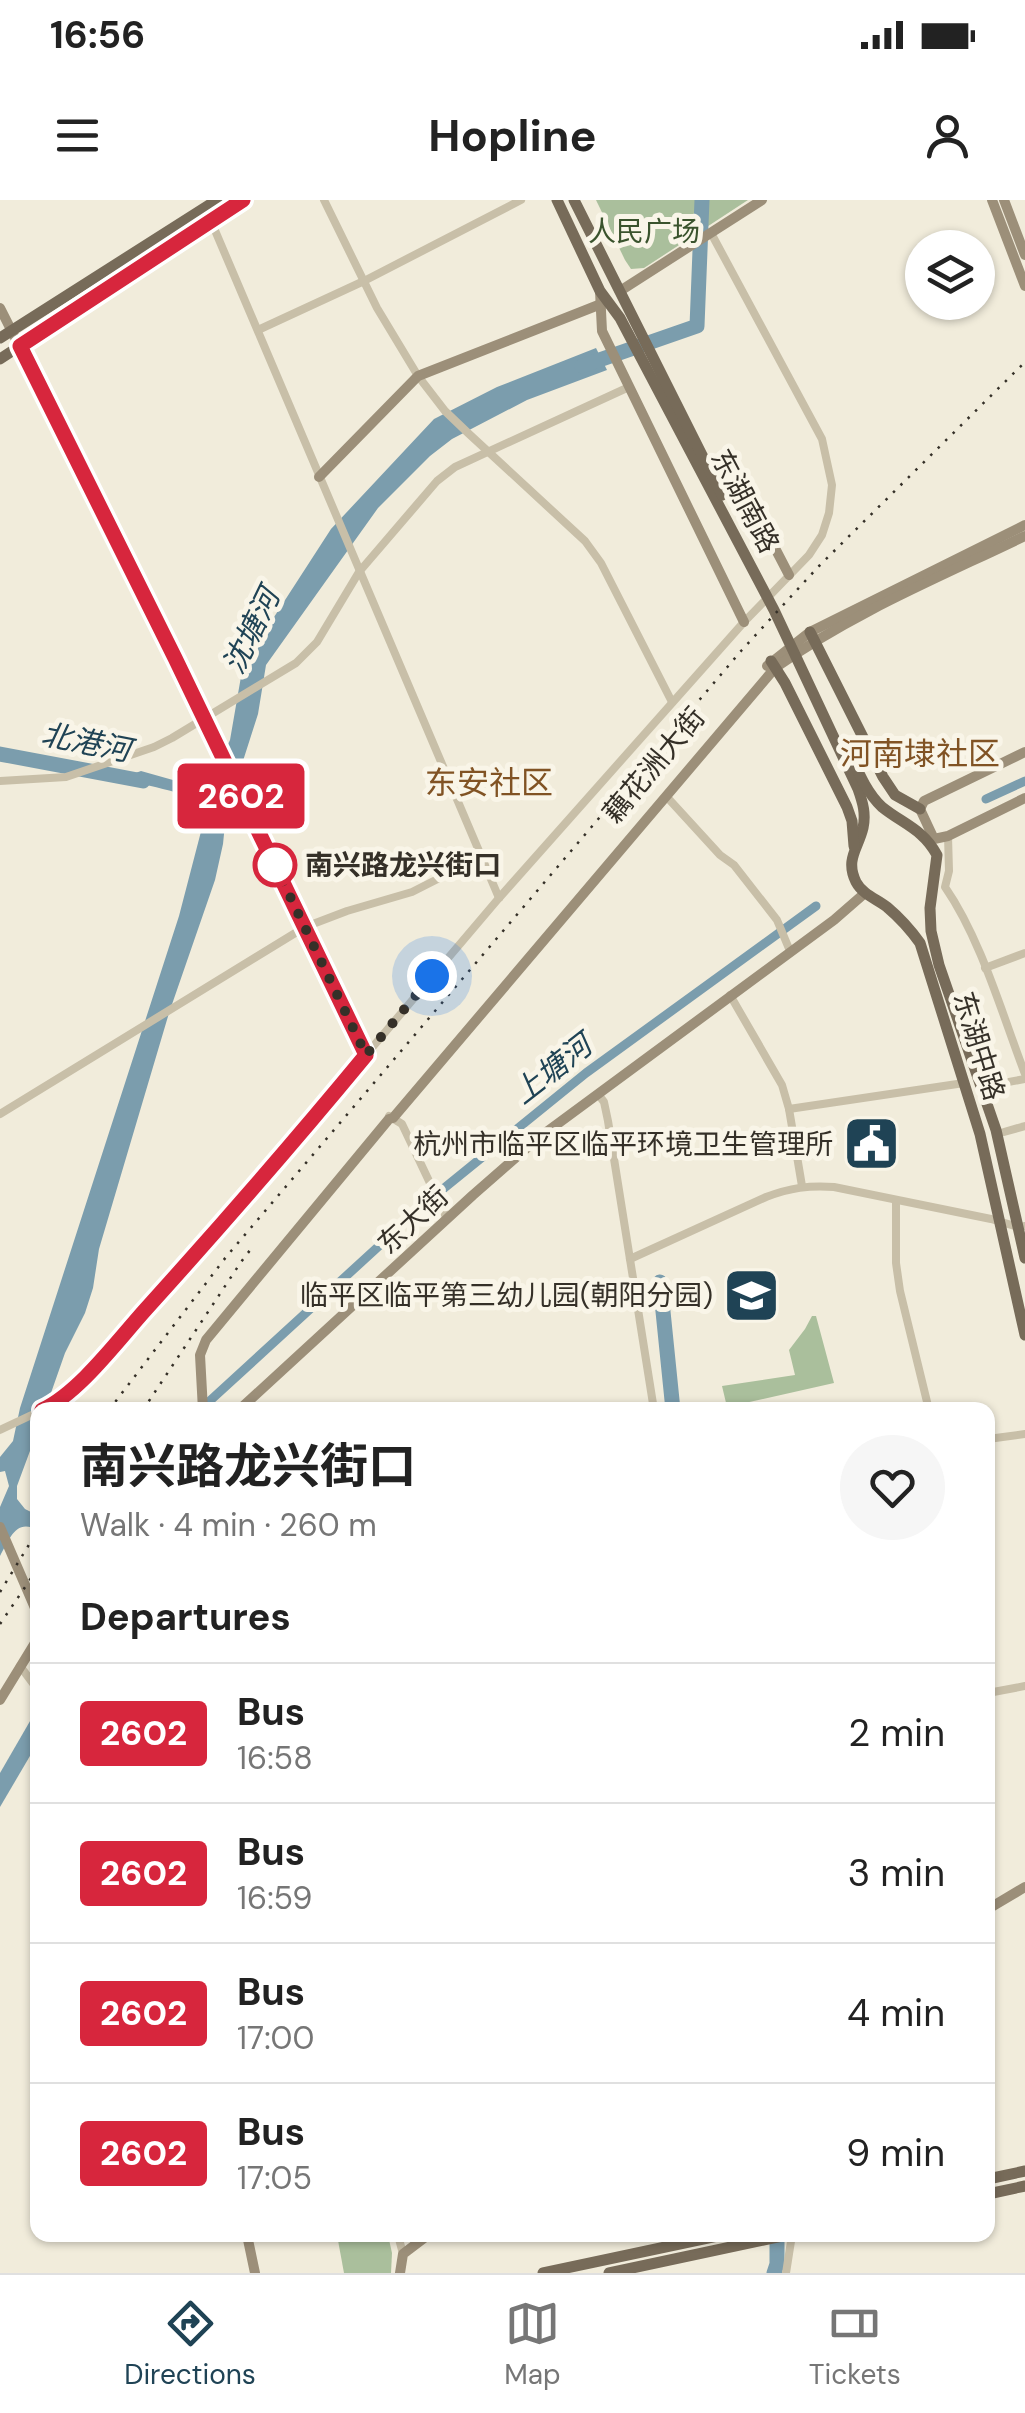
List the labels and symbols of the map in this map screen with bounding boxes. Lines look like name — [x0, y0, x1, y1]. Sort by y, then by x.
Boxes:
park label: 人民广场 — [588, 213, 700, 250]
street label: 东湖南路 — [702, 443, 788, 559]
water label: 沈塘河 — [214, 578, 290, 680]
street label: 藕花洲大街 — [595, 699, 713, 831]
water label: 北港河 — [38, 714, 139, 771]
district label: 河南埭社区 — [840, 733, 1000, 775]
district label: 东安社区 — [425, 762, 553, 804]
line badge: 2602 — [171, 764, 311, 828]
marker: 南兴路龙兴街口 — [254, 844, 296, 886]
place label: 南兴路龙兴街口 — [305, 847, 501, 884]
your location — [407, 951, 457, 1001]
street label: 东湖中路 — [945, 987, 1013, 1105]
water label: 上塘河 — [505, 1023, 603, 1112]
public building icon: 杭州市临平区临平环境卫生管理所 — [842, 1114, 902, 1174]
place label: 杭州市临平区临平环境卫生管理所 — [413, 1126, 833, 1163]
street label: 东大街 — [370, 1178, 456, 1262]
school or university icon: 临平区临平第三幼儿园(朝阳分园) — [722, 1265, 782, 1325]
place label: 临平区临平第三幼儿园(朝阳分园) — [300, 1277, 713, 1314]

